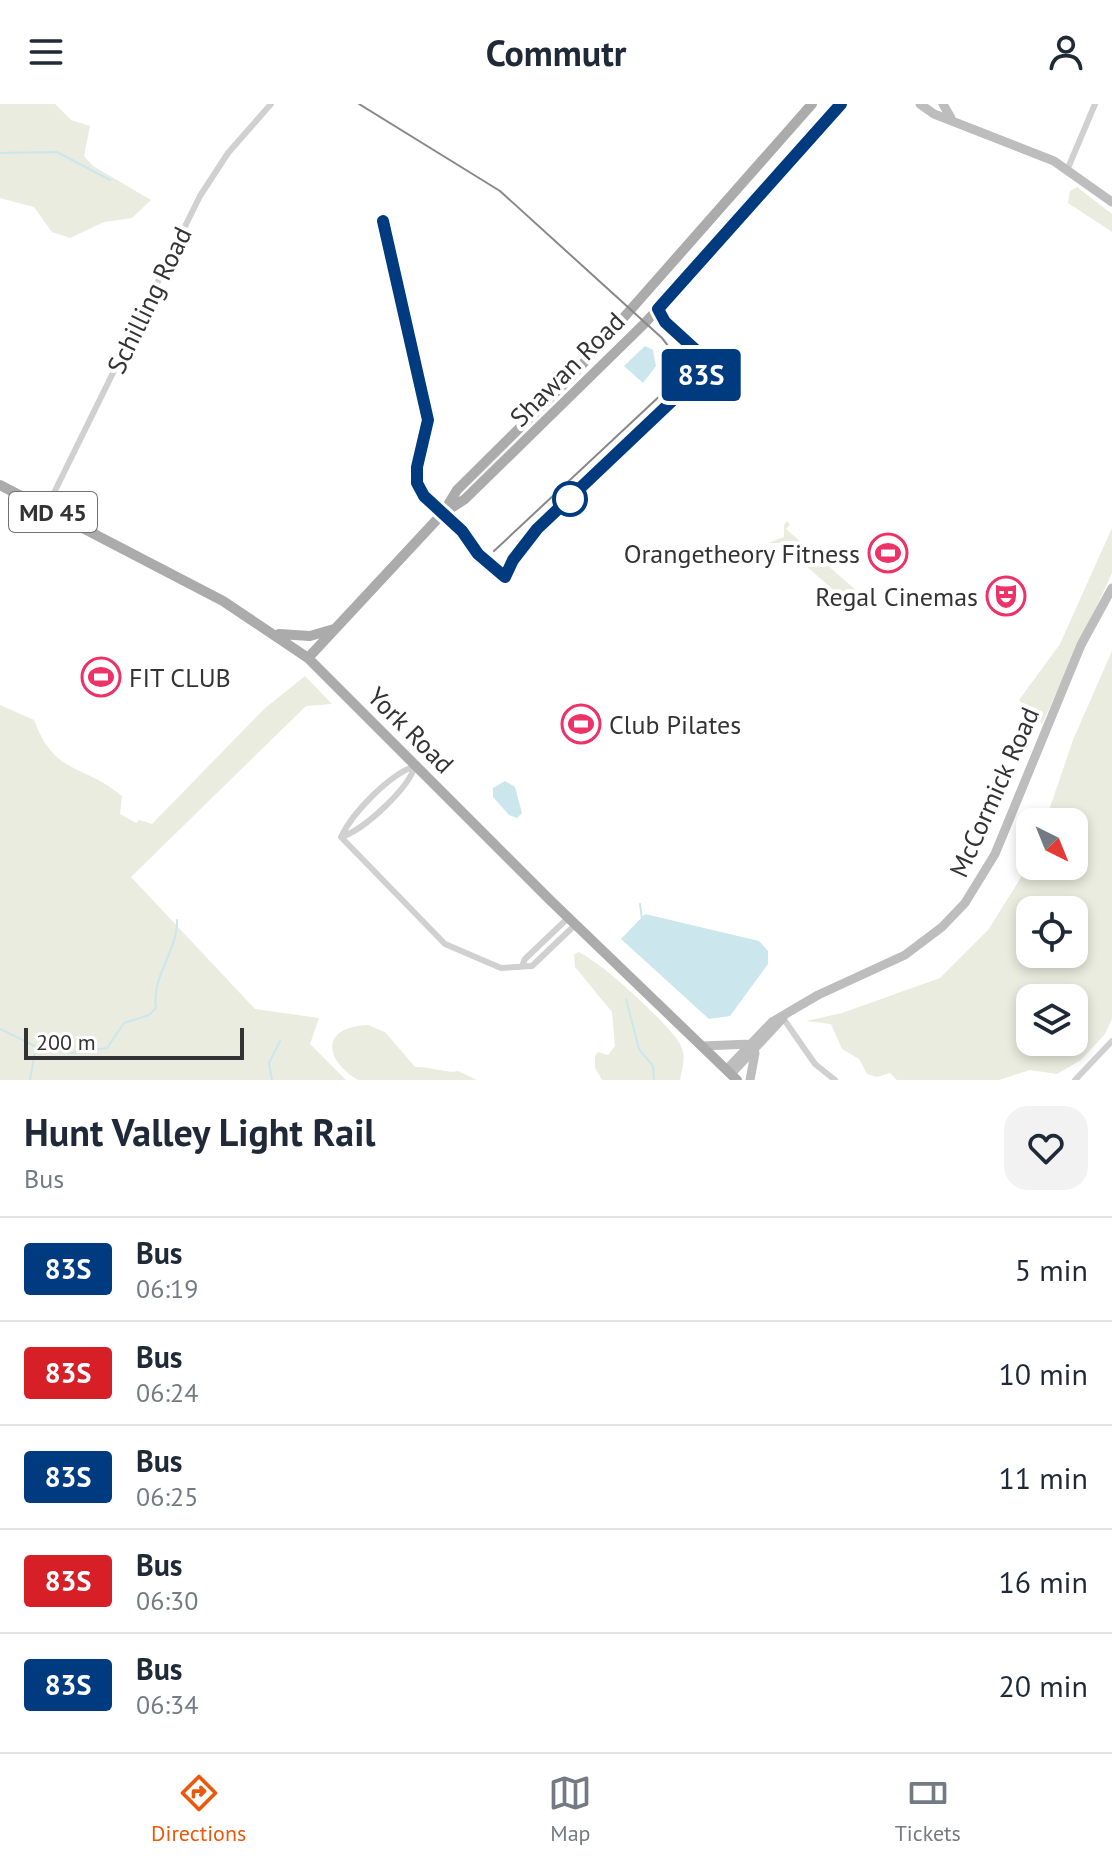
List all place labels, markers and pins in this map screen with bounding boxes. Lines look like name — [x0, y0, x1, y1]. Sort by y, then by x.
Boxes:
unlabelled marker — [553, 482, 587, 516]
sports icon: Orangetheory Fitness — [867, 532, 909, 574]
place label: Orangetheory Fitness — [624, 537, 860, 570]
theatre icon: Regal Cinemas — [985, 575, 1027, 617]
place label: Regal Cinemas — [815, 580, 978, 613]
sports icon: FIT CLUB — [80, 656, 122, 698]
place label: FIT CLUB — [129, 661, 231, 694]
sports icon: Club Pilates — [560, 703, 602, 745]
place label: Club Pilates — [609, 708, 741, 741]

